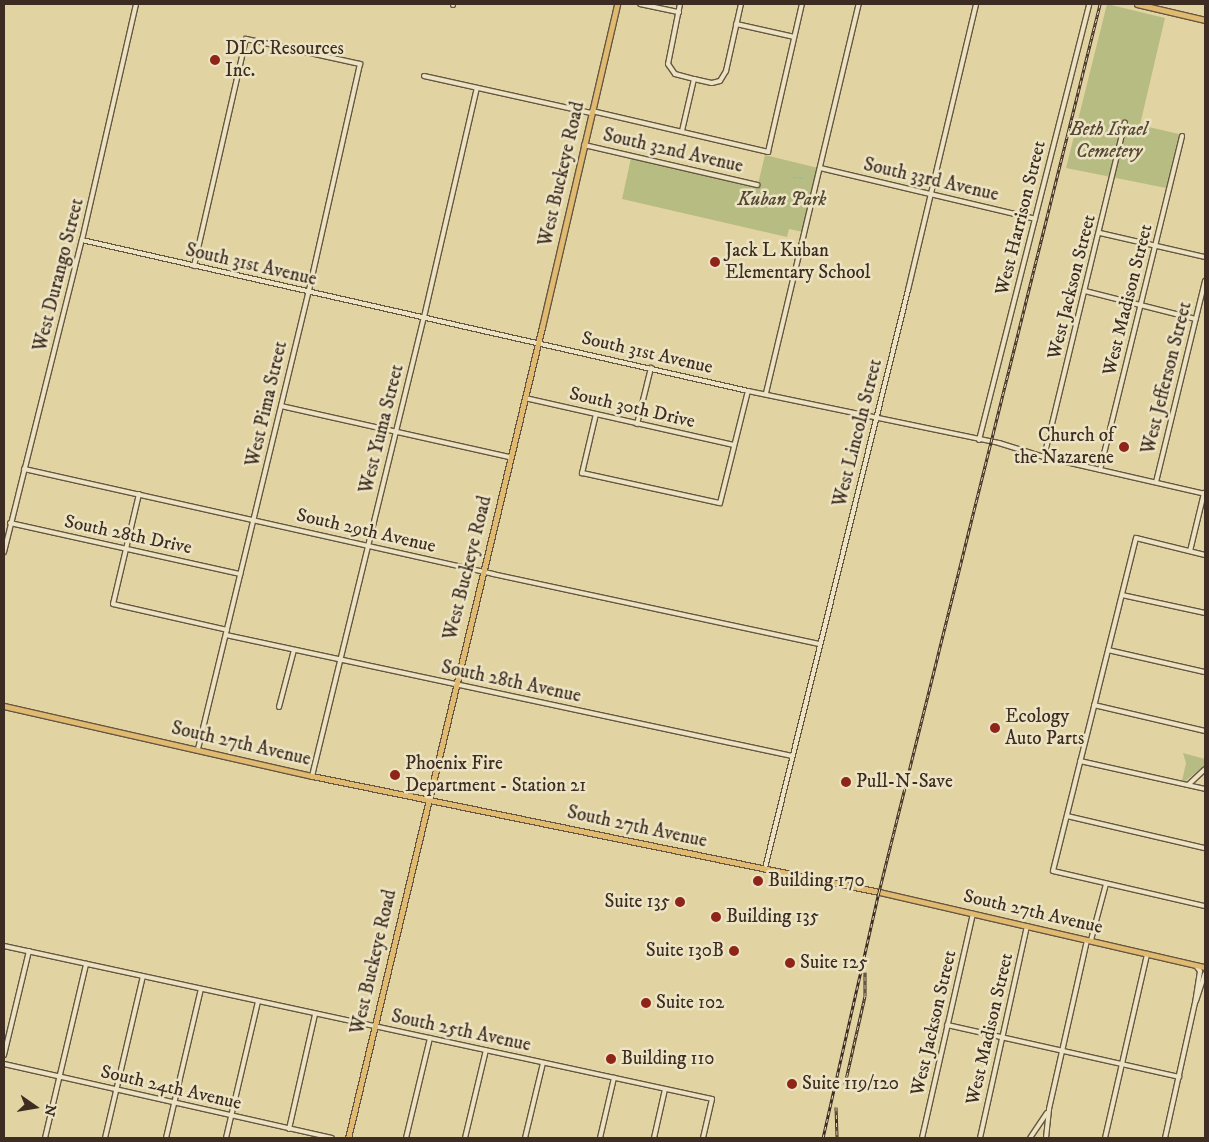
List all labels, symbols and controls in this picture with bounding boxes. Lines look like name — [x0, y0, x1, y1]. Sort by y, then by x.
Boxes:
place label: DLC Resources Inc. — [225, 38, 344, 82]
marker: DLC Resources Inc. — [209, 54, 221, 66]
street label: West Buckeye Road — [534, 99, 590, 249]
park label: Beth Israel Cemetery — [1070, 119, 1148, 163]
street label: South 32nd Avenue — [601, 124, 745, 178]
street label: West Harrison Street — [991, 138, 1051, 298]
street label: South 33rd Avenue — [861, 153, 1001, 207]
park label: Kuban Park — [737, 189, 827, 211]
street label: West Durango Street — [29, 196, 89, 354]
street label: West Jackson Street — [1043, 212, 1101, 362]
street label: West Madison Street — [1098, 222, 1158, 378]
street label: South 31st Avenue — [183, 239, 319, 291]
place label: Jack L Kuban Elementary School — [725, 240, 870, 284]
marker: Jack L Kuban Elementary School — [709, 256, 721, 268]
street label: West Jefferson Street — [1137, 300, 1197, 456]
street label: South 31st Avenue — [579, 327, 715, 379]
street label: West Pima Street — [241, 339, 293, 469]
street label: West Lincoln Street — [829, 357, 887, 509]
street label: West Yuma Street — [355, 362, 409, 496]
street label: South 30th Drive — [567, 382, 697, 434]
place label: Church of the Nazarene — [1014, 425, 1114, 469]
marker: Church of the Nazarene — [1118, 441, 1130, 453]
street label: West Buckeye Road — [439, 494, 497, 642]
street label: South 29th Avenue — [294, 504, 438, 558]
street label: South 28th Drive — [62, 510, 194, 560]
street label: South 28th Avenue — [439, 656, 583, 708]
place label: Ecology Auto Parts — [1005, 706, 1084, 750]
street label: South 27th Avenue — [169, 717, 313, 771]
marker: Ecology Auto Parts — [989, 722, 1001, 734]
place label: Phoenix Fire Department - Station 21 — [405, 753, 586, 797]
marker: Phoenix Fire Department - Station 21 — [389, 769, 401, 781]
place label: Pull-N-Save — [856, 771, 953, 793]
marker: Pull-N-Save — [840, 776, 852, 788]
street label: South 27th Avenue — [565, 801, 709, 853]
place label: Building 170 — [768, 870, 865, 892]
marker: Building 170 — [752, 875, 764, 887]
street label: South 27th Avenue — [961, 885, 1105, 939]
street label: West Buckeye Road — [346, 887, 402, 1037]
place label: Suite 135 — [605, 891, 670, 913]
marker: Suite 135 — [674, 896, 686, 908]
place label: Building 135 — [726, 906, 819, 928]
marker: Building 135 — [710, 911, 722, 923]
place label: Suite 130B — [646, 940, 724, 962]
marker: Suite 130B — [728, 945, 740, 957]
street label: West Jackson Street — [906, 948, 962, 1098]
street label: West Madison Street — [961, 951, 1019, 1107]
place label: Suite 125 — [800, 952, 868, 974]
marker: Suite 125 — [784, 957, 796, 969]
place label: Suite 102 — [656, 992, 724, 1014]
marker: Suite 102 — [640, 997, 652, 1009]
street label: South 25th Avenue — [389, 1005, 533, 1057]
place label: Building 110 — [621, 1048, 715, 1070]
marker: Building 110 — [605, 1053, 617, 1065]
street label: South 24th Avenue — [98, 1061, 244, 1115]
place label: Suite 119/120 — [802, 1073, 899, 1095]
marker: Suite 119/120 — [786, 1078, 798, 1090]
north arrow — [10, 1082, 60, 1132]
text: N — [40, 1103, 60, 1118]

